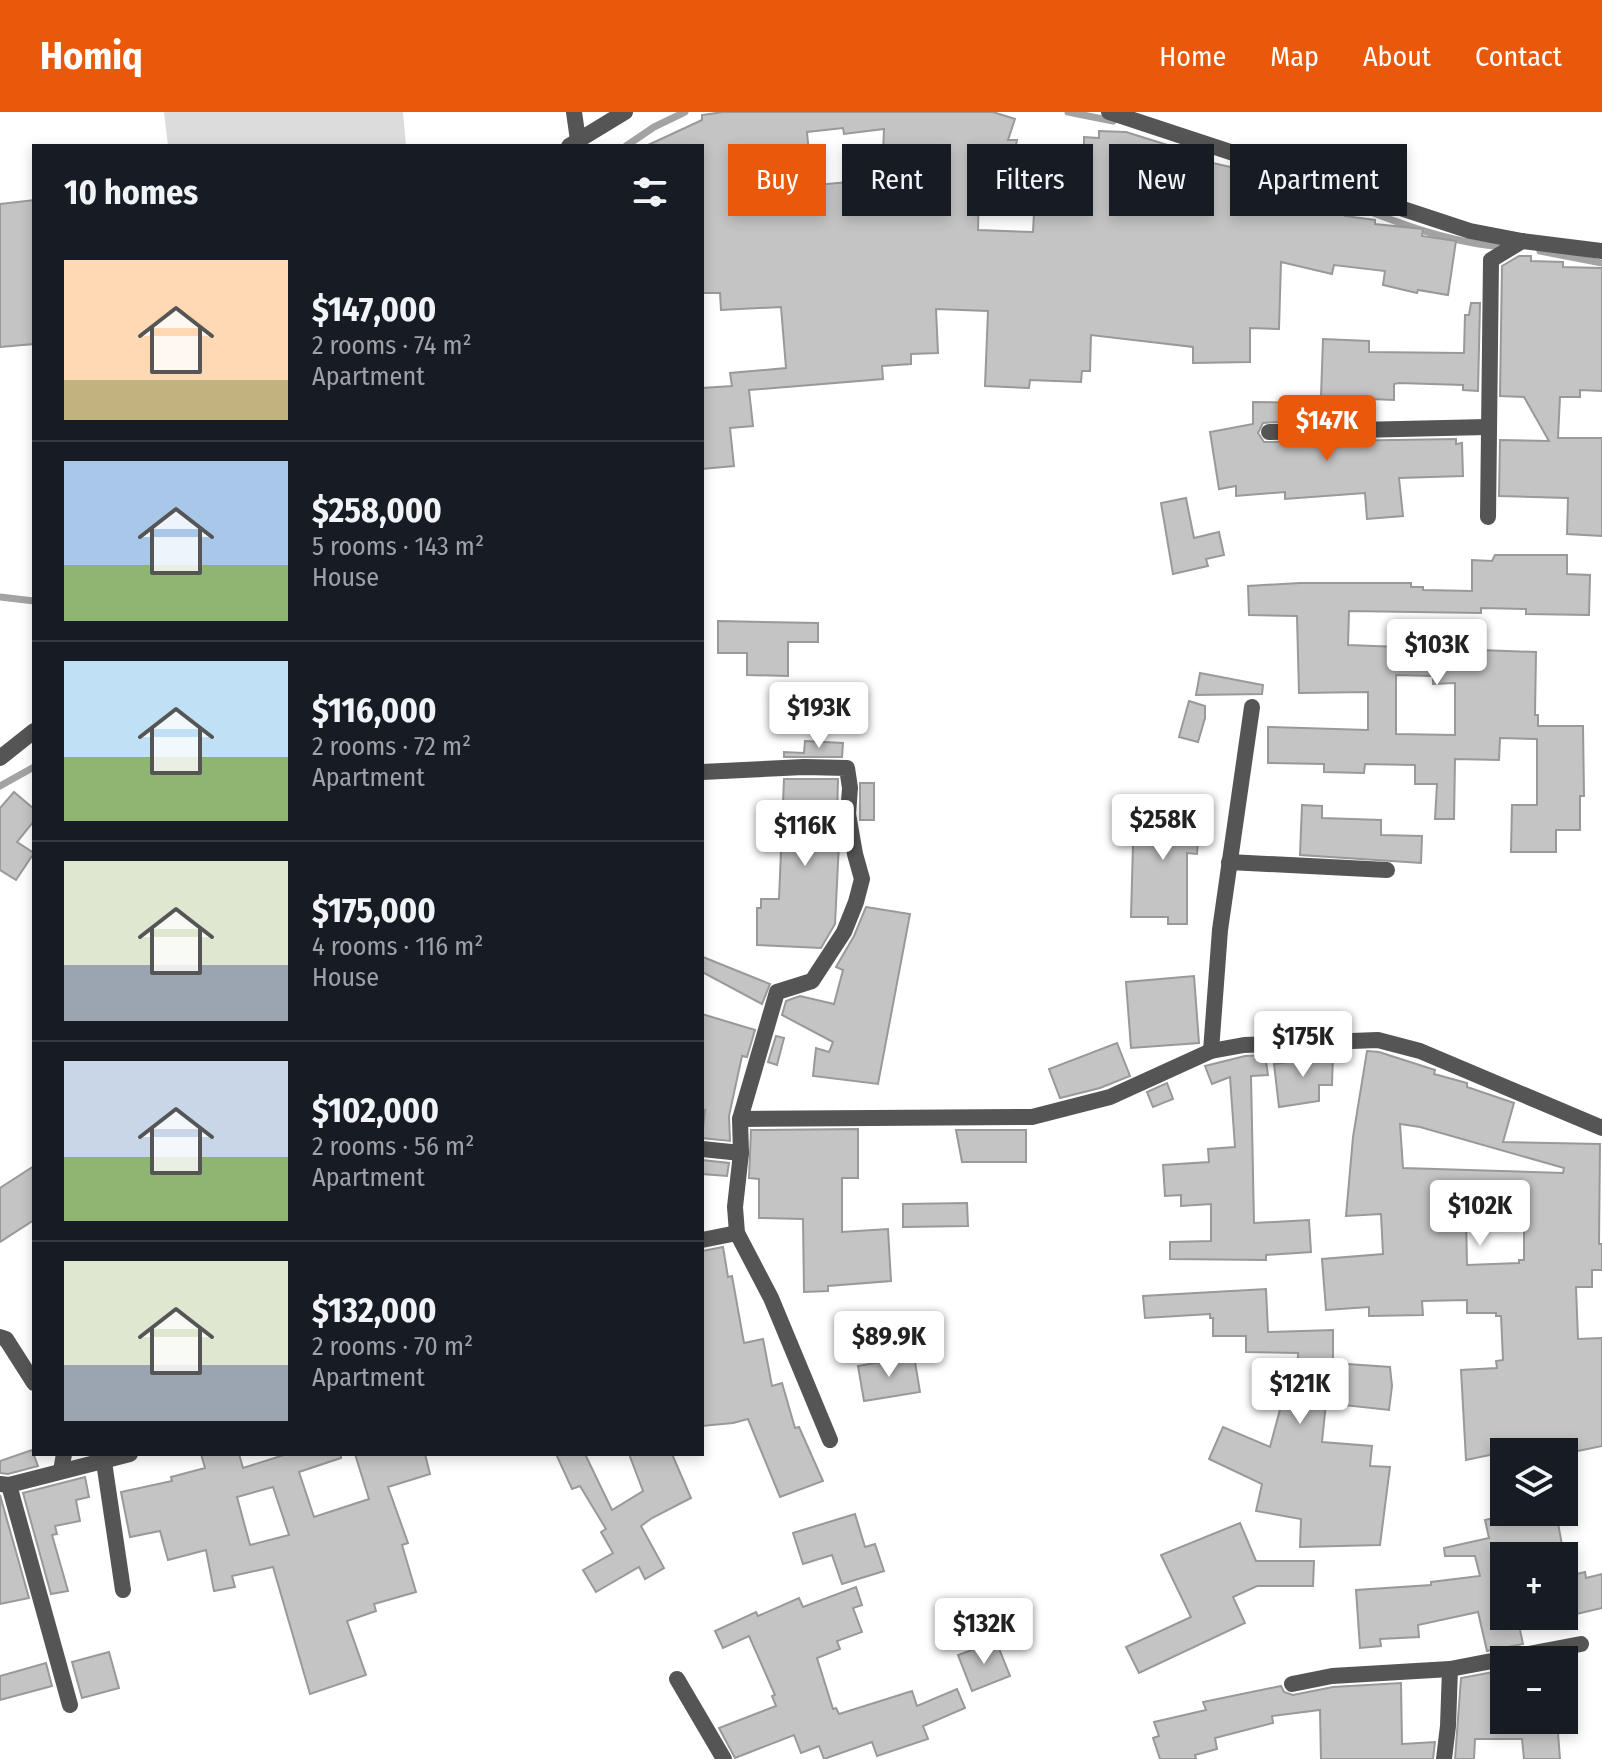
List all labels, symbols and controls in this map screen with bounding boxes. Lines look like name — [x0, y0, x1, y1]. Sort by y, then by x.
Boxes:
text: Homiq — [40, 33, 143, 79]
text: Home — [1159, 40, 1226, 73]
text: Map — [1270, 40, 1319, 73]
text: About — [1363, 40, 1431, 73]
text: Contact — [1475, 40, 1562, 73]
chip: Buy — [728, 144, 826, 216]
chip: Rent — [842, 144, 951, 216]
chip: Filters — [967, 144, 1093, 216]
chip: New — [1109, 144, 1214, 216]
chip: Apartment — [1230, 144, 1407, 216]
icon: filters — [628, 170, 672, 214]
text: 10 homes — [64, 172, 198, 213]
text: $147,000 — [312, 289, 436, 330]
icon: home — [128, 292, 224, 388]
text: 2 rooms · 74 m² — [312, 330, 472, 361]
text: Apartment — [312, 361, 425, 392]
pin: $147K — [1271, 395, 1383, 463]
text: $147K — [1296, 405, 1358, 436]
text: $258,000 — [312, 490, 442, 531]
icon: home — [128, 493, 224, 589]
text: 5 rooms · 143 m² — [312, 531, 484, 562]
text: House — [312, 562, 379, 593]
pin: $103K — [1381, 619, 1493, 687]
text: $103K — [1405, 629, 1469, 660]
pin: $193K — [763, 682, 875, 750]
text: $116,000 — [312, 690, 437, 731]
text: $193K — [787, 692, 851, 723]
icon: home — [128, 693, 224, 789]
text: 2 rooms · 72 m² — [312, 731, 471, 762]
text: Apartment — [312, 762, 425, 793]
pin: $258K — [1107, 794, 1219, 862]
pin: $116K — [749, 800, 861, 868]
text: $258K — [1130, 804, 1196, 835]
text: $116K — [774, 810, 836, 841]
text: $175,000 — [312, 890, 436, 931]
icon: home — [128, 893, 224, 989]
text: 4 rooms · 116 m² — [312, 931, 483, 962]
text: House — [312, 962, 379, 993]
pin: $175K — [1247, 1011, 1359, 1079]
text: $175K — [1272, 1021, 1334, 1052]
text: $102,000 — [312, 1090, 439, 1131]
icon: home — [128, 1093, 224, 1189]
text: 2 rooms · 56 m² — [312, 1131, 474, 1162]
text: Apartment — [312, 1162, 425, 1193]
pin: $102K — [1424, 1180, 1536, 1248]
text: $102K — [1448, 1190, 1512, 1221]
text: $132,000 — [312, 1290, 437, 1331]
icon: home — [128, 1293, 224, 1389]
pin: $89.9K — [824, 1311, 954, 1379]
text: $89.9K — [852, 1321, 926, 1352]
text: 2 rooms · 70 m² — [312, 1331, 473, 1362]
pin: $121K — [1244, 1358, 1356, 1426]
text: Apartment — [312, 1362, 425, 1393]
text: $121K — [1270, 1368, 1330, 1399]
map controls — [1490, 1438, 1578, 1734]
button: layers — [1490, 1438, 1578, 1526]
button: + — [1490, 1542, 1578, 1630]
pin: $132K — [928, 1598, 1040, 1666]
text: $132K — [953, 1608, 1015, 1639]
button: − — [1490, 1646, 1578, 1734]

